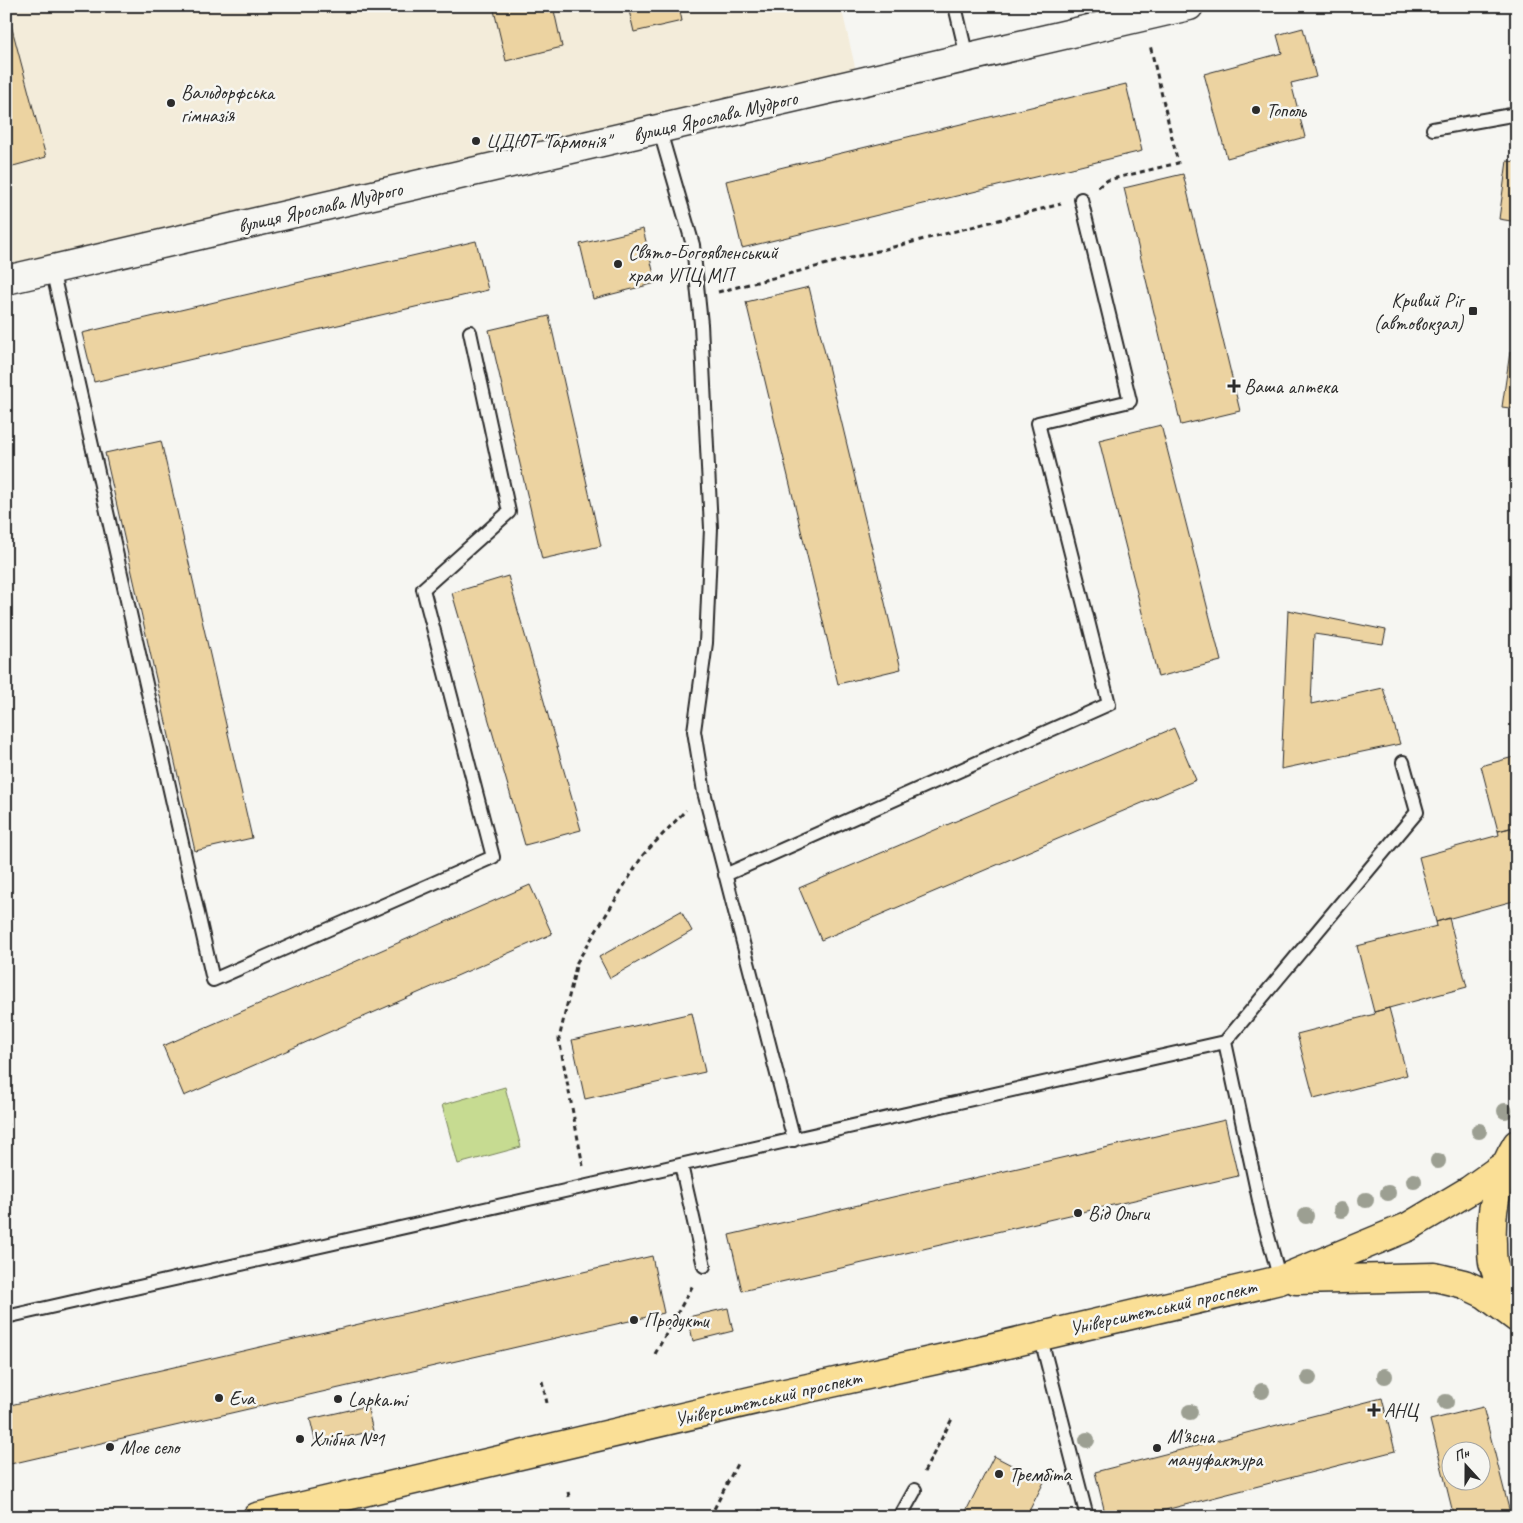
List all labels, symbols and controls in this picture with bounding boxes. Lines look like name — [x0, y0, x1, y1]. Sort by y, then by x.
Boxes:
place label: Вальдорфська гімназія — [181, 80, 276, 128]
street label: вулиця Ярослава Мудрого — [630, 85, 801, 148]
marker: Вальдорфська гімназія — [165, 97, 177, 109]
place label: Тополь — [1266, 98, 1308, 123]
marker: Тополь — [1250, 104, 1262, 116]
place label: ЦДЮТ "Гармонія" — [486, 129, 615, 154]
marker: ЦДЮТ "Гармонія" — [470, 135, 482, 147]
street label: вулиця Ярослава Мудрого — [235, 176, 406, 239]
place label: Свято-Богоявленський храм УПЦ МП — [628, 240, 779, 288]
marker: Свято-Богоявленський храм УПЦ МП — [612, 258, 624, 270]
place label: Кривий Ріг (автовокзал) — [1373, 288, 1465, 336]
marker: Кривий Ріг (автовокзал) — [1467, 305, 1479, 317]
place label: Ваша аптека — [1244, 374, 1339, 399]
marker: Ваша аптека — [1228, 380, 1240, 392]
place label: Від Ольги — [1088, 1201, 1151, 1226]
marker: Від Ольги — [1072, 1207, 1084, 1219]
street label: Університетський проспект — [1067, 1274, 1260, 1341]
place label: Продукти — [644, 1308, 710, 1333]
marker: Продукти — [628, 1314, 640, 1326]
street label: Університетський проспект — [672, 1365, 865, 1432]
place label: Eva — [229, 1386, 256, 1411]
place label: Lapka.mi — [348, 1387, 409, 1412]
marker: Eva — [213, 1392, 225, 1404]
marker: Lapka.mi — [332, 1393, 344, 1405]
place label: АНЦ — [1384, 1398, 1420, 1423]
marker: АНЦ — [1368, 1404, 1380, 1416]
place label: М'ясна мануфактура — [1167, 1424, 1264, 1472]
place label: Хлібна №1 — [310, 1427, 386, 1452]
marker: Хлібна №1 — [294, 1433, 306, 1445]
place label: Моє село — [120, 1435, 181, 1460]
north arrow — [1440, 1440, 1490, 1490]
marker: Моє село — [104, 1441, 116, 1453]
marker: М'ясна мануфактура — [1151, 1442, 1163, 1454]
text: Пн — [1452, 1443, 1472, 1465]
place label: Трембіта — [1009, 1462, 1073, 1487]
marker: Трембіта — [993, 1468, 1005, 1480]

